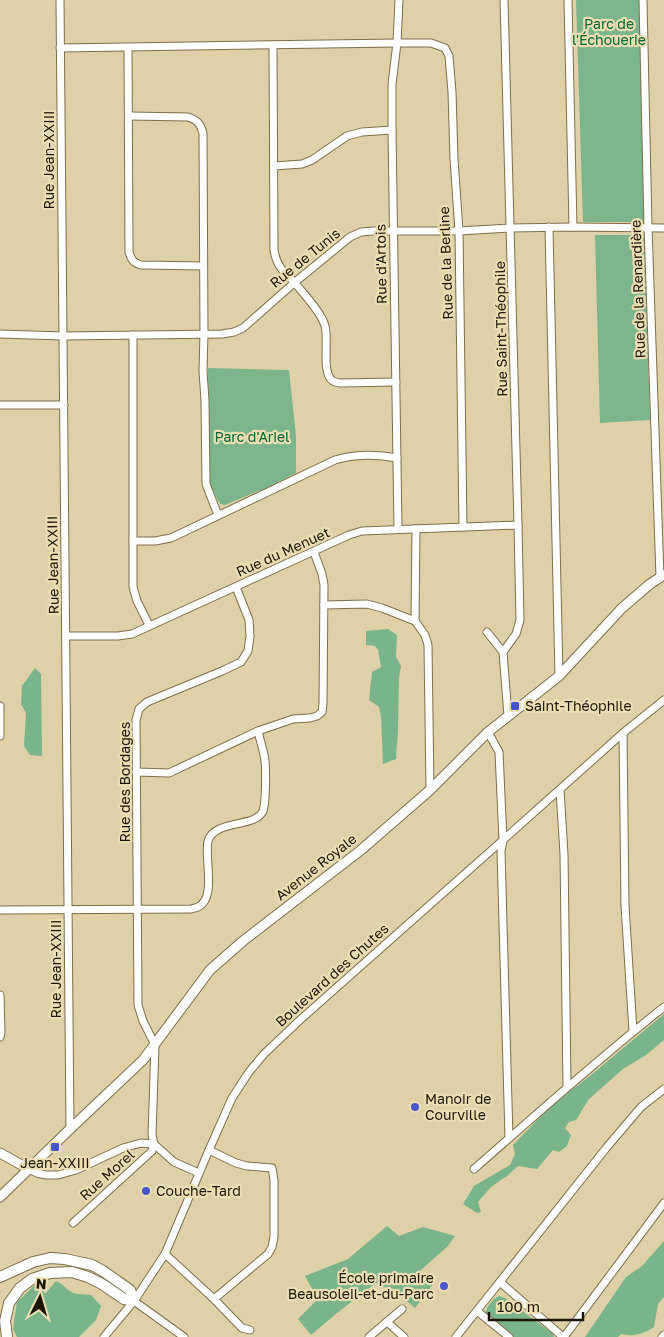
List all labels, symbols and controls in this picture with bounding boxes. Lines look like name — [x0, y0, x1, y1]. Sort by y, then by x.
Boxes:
park label: Parc de l'Échouerie — [572, 15, 646, 48]
street label: Rue Jean-XXIII — [40, 111, 57, 209]
street label: Rue de la Berline — [435, 206, 456, 320]
street label: Rue de la Renardière — [627, 219, 648, 359]
street label: Rue de Tunis — [266, 224, 343, 291]
street label: Rue d'Artois — [371, 224, 390, 304]
street label: Rue Saint-Théophile — [491, 261, 510, 397]
park label: Parc d'Ariel — [214, 428, 290, 445]
street label: Rue Jean-XXIII — [43, 515, 62, 615]
street label: Rue du Menuet — [233, 523, 332, 580]
place label: Saint-Théophile — [525, 697, 632, 714]
marker: Saint-Théophile — [509, 700, 521, 712]
street label: Rue des Bordages — [116, 722, 133, 842]
street label: Avenue Royale — [272, 830, 360, 904]
street label: Boulevard des Chutes — [272, 919, 392, 1030]
street label: Rue Jean-XXIII — [47, 920, 64, 1018]
place label: Manoir de Courville — [425, 1090, 491, 1123]
marker: Manoir de Courville — [409, 1101, 421, 1113]
marker: Jean-XXIII — [49, 1141, 61, 1153]
street label: Rue Morel — [76, 1146, 138, 1204]
place label: Jean-XXIII — [20, 1154, 90, 1171]
place label: Couche-Tard — [156, 1182, 241, 1199]
marker: Couche-Tard — [140, 1185, 152, 1197]
place label: École primaire Beausoleil-et-du-Parc — [288, 1269, 434, 1302]
north arrow — [15, 1272, 65, 1322]
text: N — [35, 1275, 47, 1292]
marker: École primaire Beausoleil-et-du-Parc — [438, 1280, 450, 1292]
scale bar — [489, 1290, 583, 1322]
text: 100 m — [497, 1297, 540, 1315]

